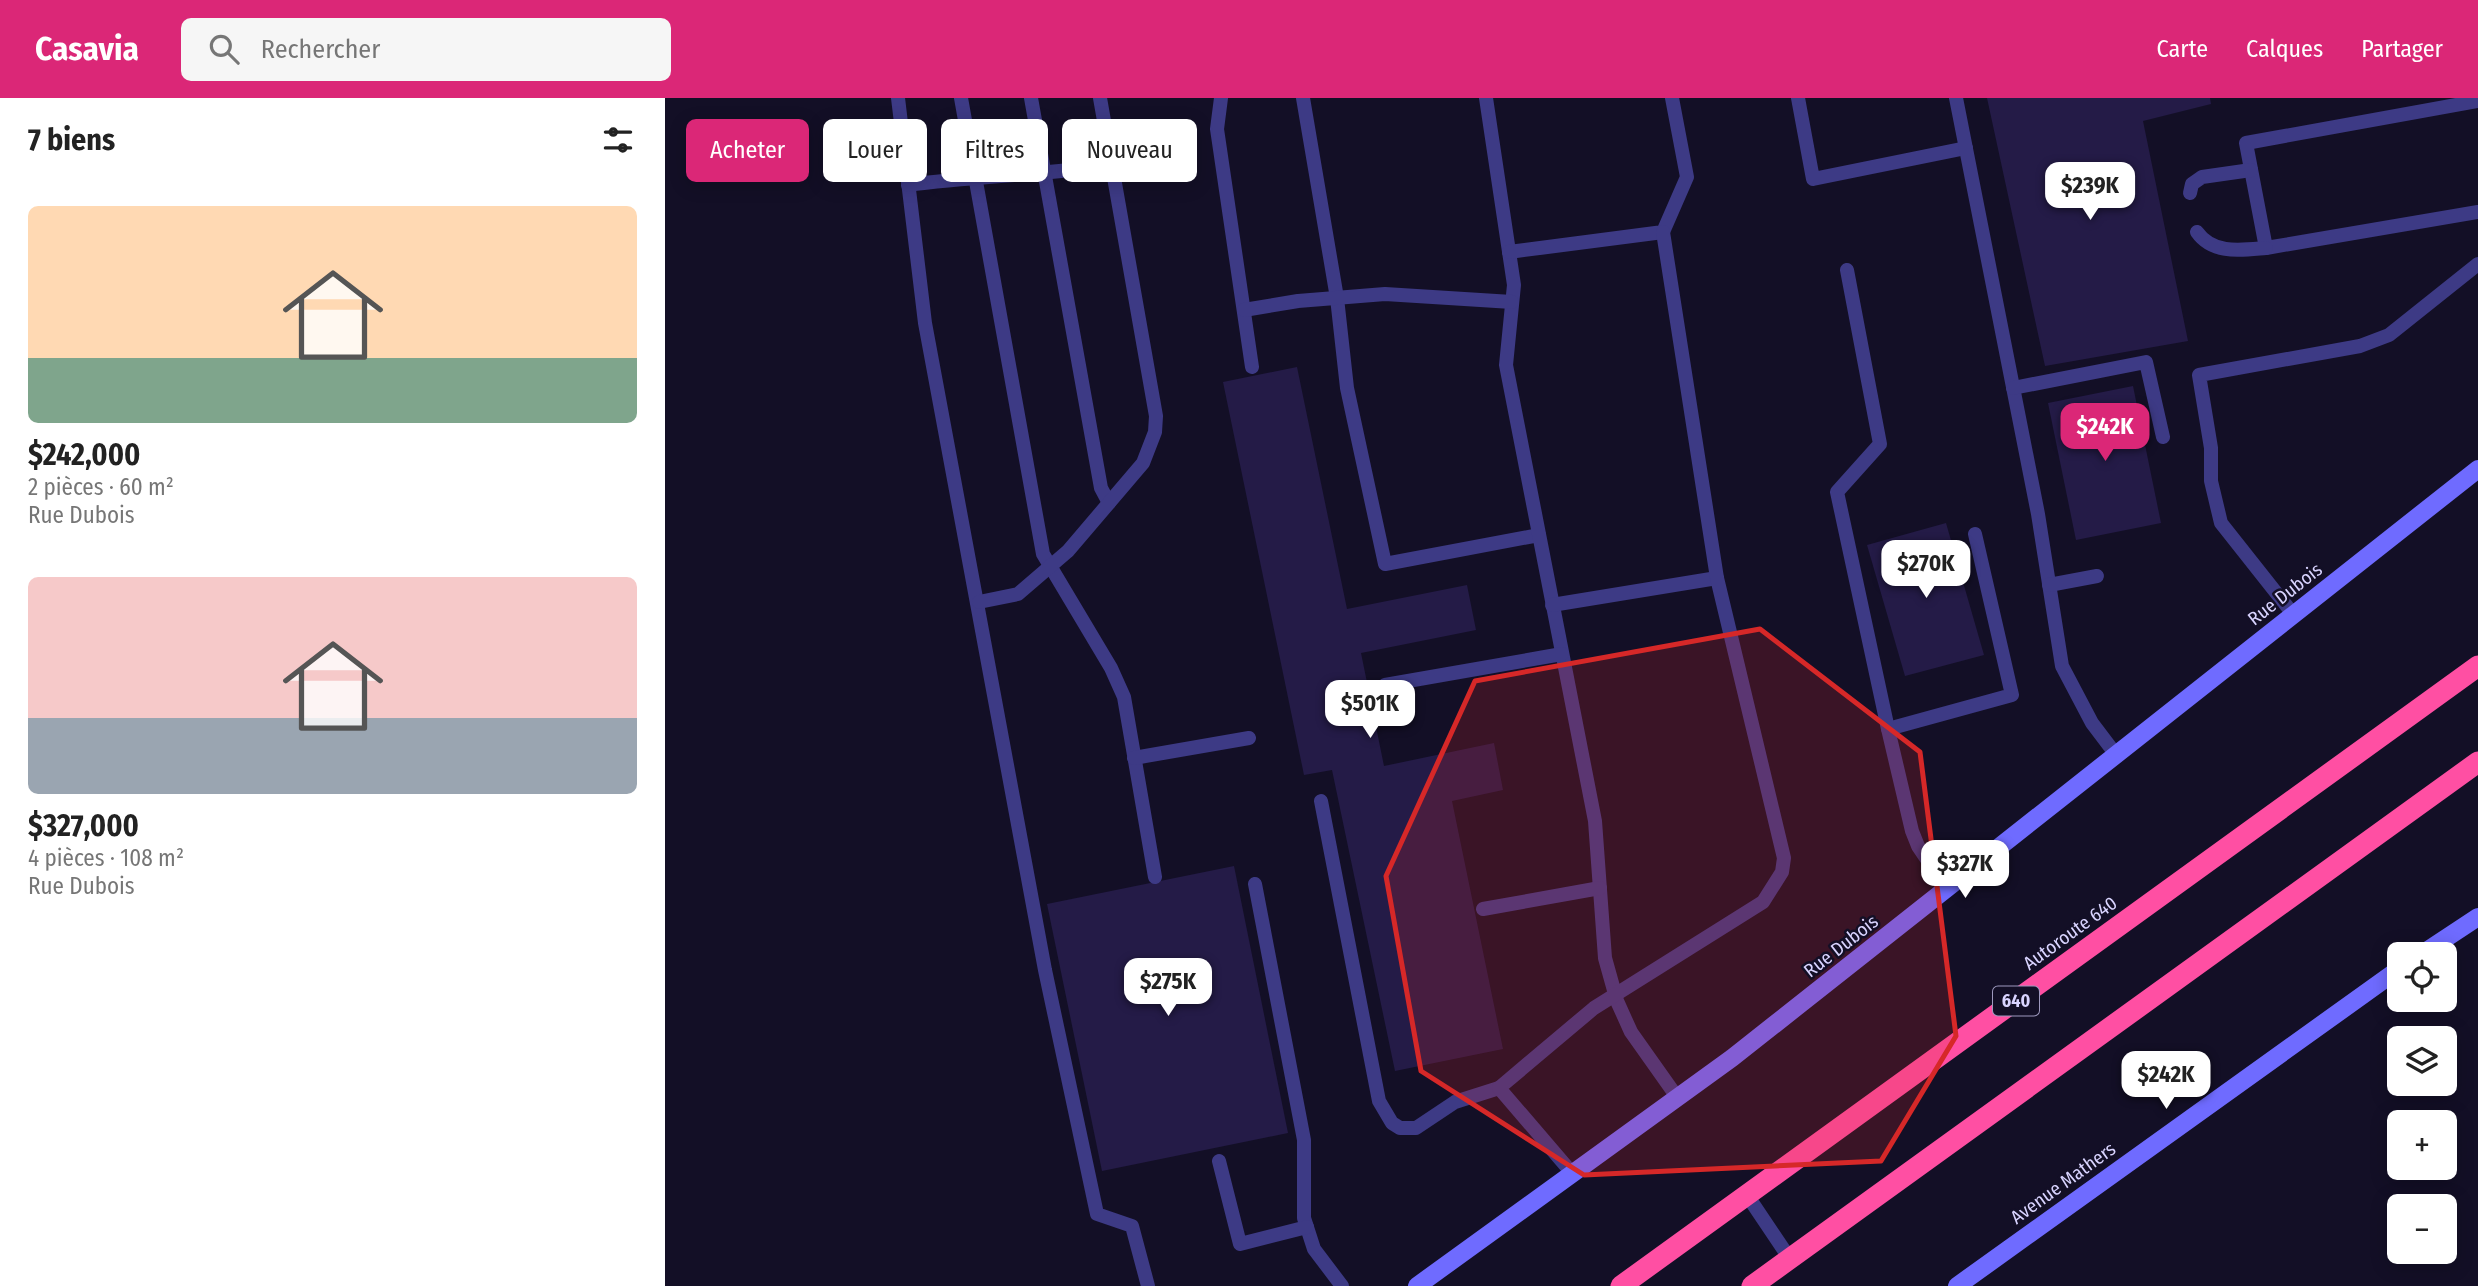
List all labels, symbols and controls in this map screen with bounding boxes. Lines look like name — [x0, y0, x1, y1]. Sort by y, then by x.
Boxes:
search box — [181, 18, 671, 81]
text: Casavia — [35, 29, 139, 69]
icon: search — [205, 30, 243, 68]
text: Rechercher — [261, 34, 380, 65]
text: Carte — [2157, 35, 2208, 63]
text: Calques — [2246, 35, 2323, 63]
text: Partager — [2361, 35, 2443, 63]
chip: Acheter — [686, 119, 809, 182]
chip: Louer — [823, 119, 927, 182]
chip: Filtres — [941, 119, 1048, 182]
chip: Nouveau — [1062, 119, 1197, 182]
icon: filters — [599, 121, 637, 159]
text: 7 biens — [28, 122, 115, 158]
pin: $239K — [2041, 162, 2139, 222]
text: $239K — [2061, 171, 2119, 199]
icon: home — [270, 252, 396, 378]
pin: $242K — [2056, 404, 2154, 463]
text: $242K — [2077, 412, 2134, 440]
text: $242,000 — [28, 437, 140, 473]
text: 2 pièces · 60 m² — [28, 473, 174, 501]
text: Rue Dubois — [28, 501, 135, 529]
pin: $270K — [1877, 540, 1975, 600]
text: $270K — [1897, 549, 1955, 577]
street label: Rue Dubois — [2243, 558, 2327, 630]
icon: home — [270, 623, 396, 749]
pin: $501K — [1321, 680, 1419, 740]
text: $501K — [1341, 689, 1399, 717]
text: $327,000 — [28, 808, 139, 844]
pin: $327K — [1916, 840, 2014, 900]
text: 4 pièces · 108 m² — [28, 844, 184, 872]
text: $327K — [1937, 849, 1993, 877]
text: Rue Dubois — [28, 872, 135, 900]
street label: Autoroute 640 — [2019, 891, 2121, 975]
street label: Rue Dubois — [1799, 910, 1883, 982]
map controls — [2387, 942, 2457, 1264]
button: locate — [2387, 942, 2457, 1012]
pin: $275K — [1119, 958, 1217, 1018]
text: $275K — [1140, 967, 1196, 995]
road number: 640 — [1993, 986, 2039, 1016]
button: layers — [2387, 1026, 2457, 1096]
pin: $242K — [2117, 1052, 2215, 1111]
text: $242K — [2138, 1060, 2195, 1088]
button: + — [2387, 1110, 2457, 1180]
street label: Avenue Mathers — [2006, 1137, 2120, 1229]
button: − — [2387, 1194, 2457, 1264]

